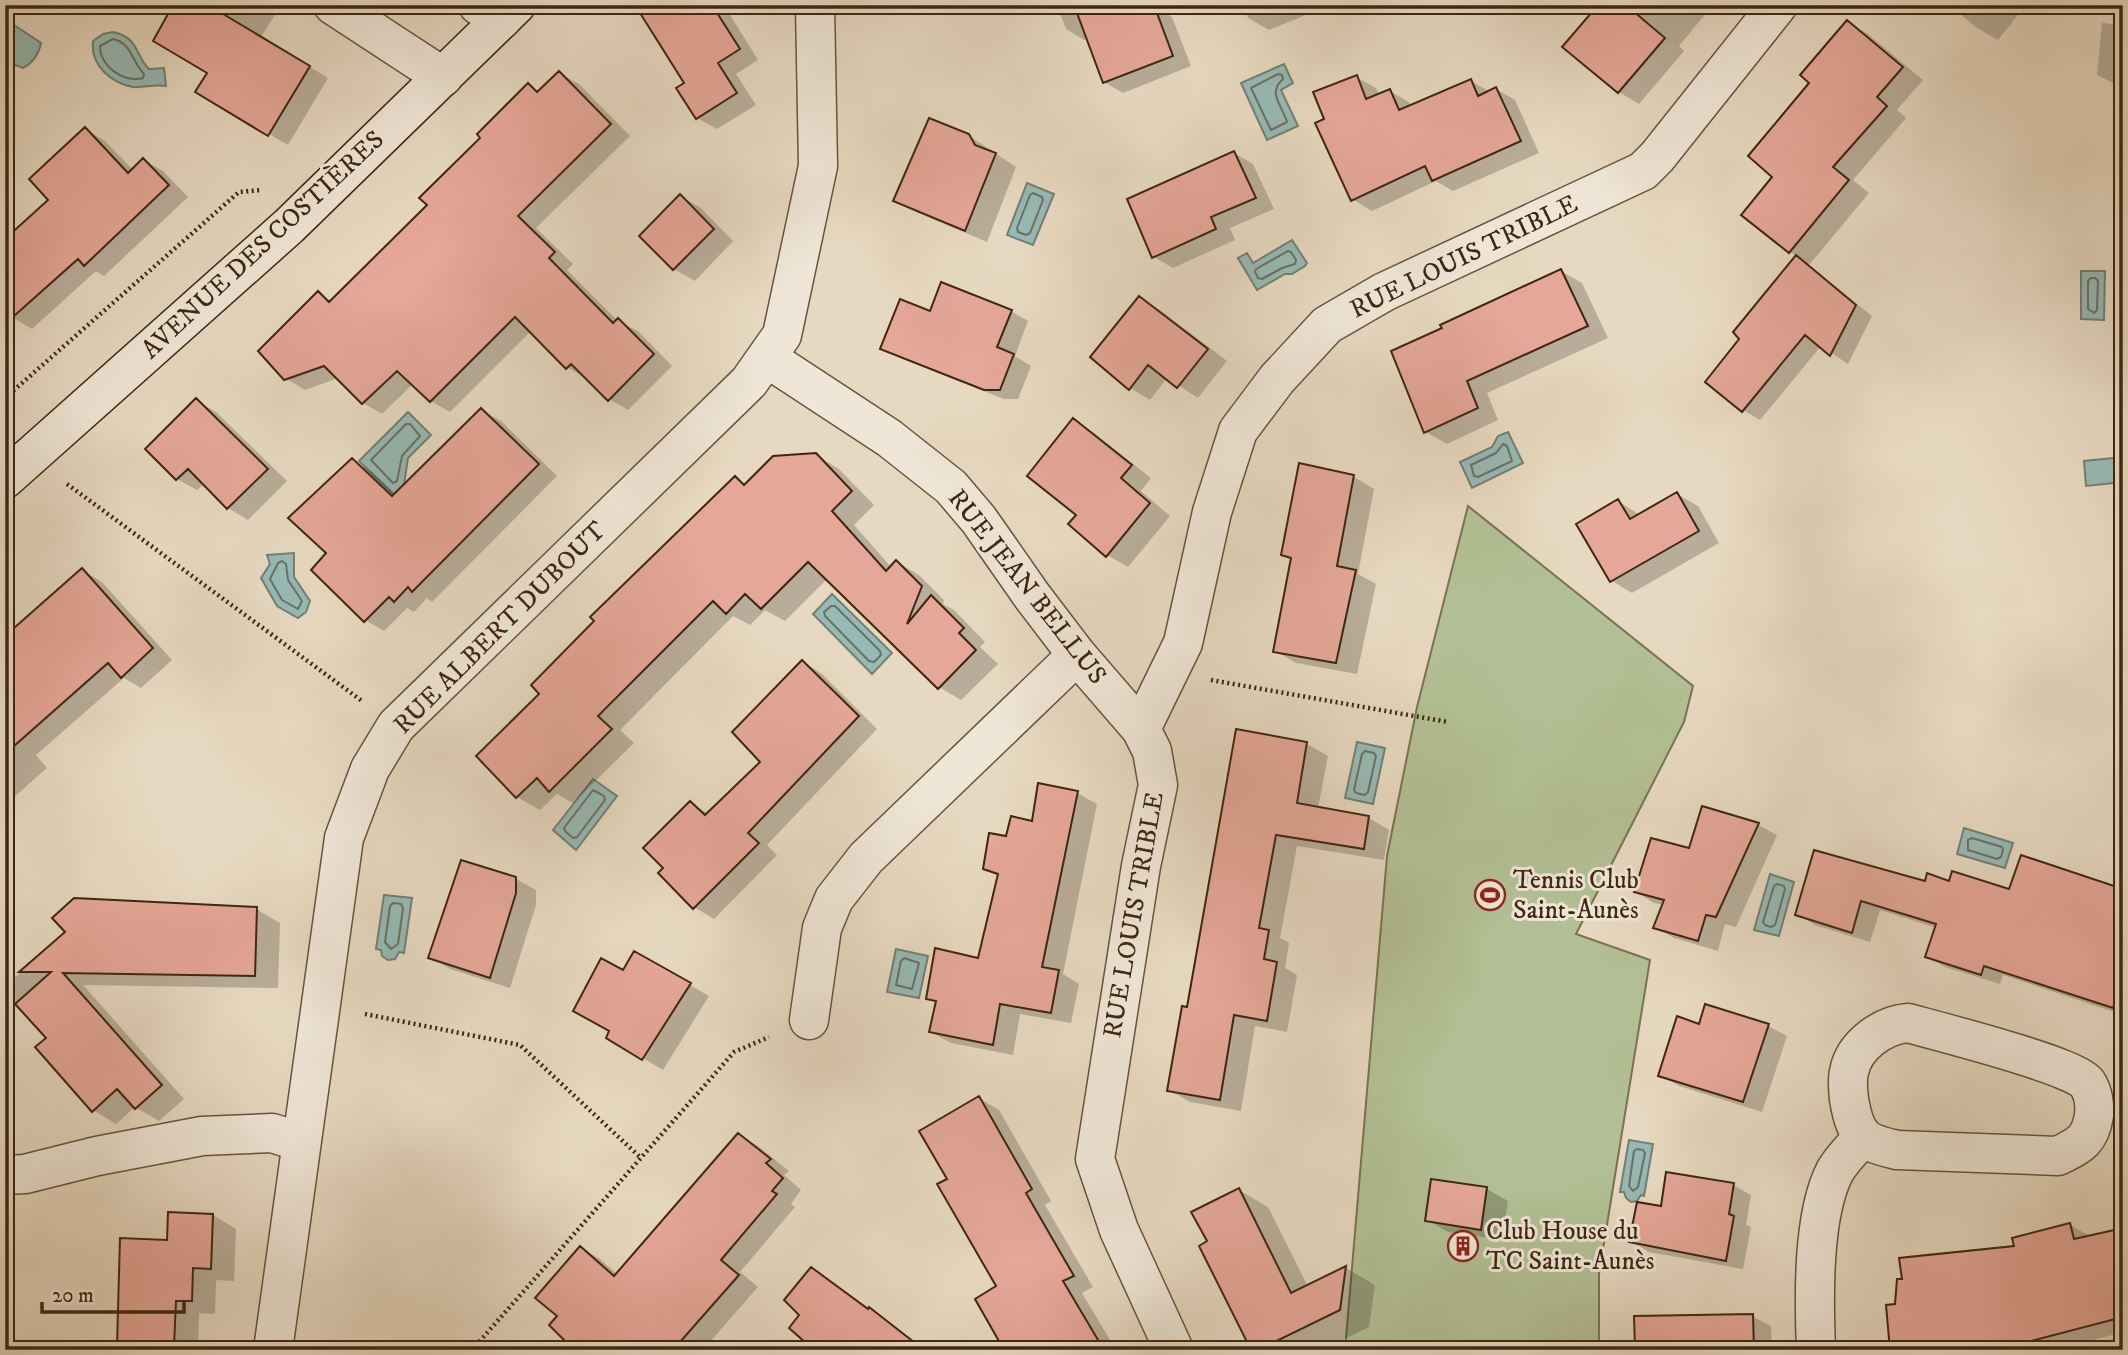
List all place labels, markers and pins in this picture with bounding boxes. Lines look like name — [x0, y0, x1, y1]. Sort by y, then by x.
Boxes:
place label: Tennis Club Saint-Aunès — [1513, 864, 1639, 927]
sports icon: Tennis Club Saint-Aunès — [1473, 878, 1507, 912]
place label: Club House du TC Saint-Aunès — [1486, 1215, 1654, 1278]
building icon: Club House du TC Saint-Aunès — [1446, 1229, 1480, 1263]

